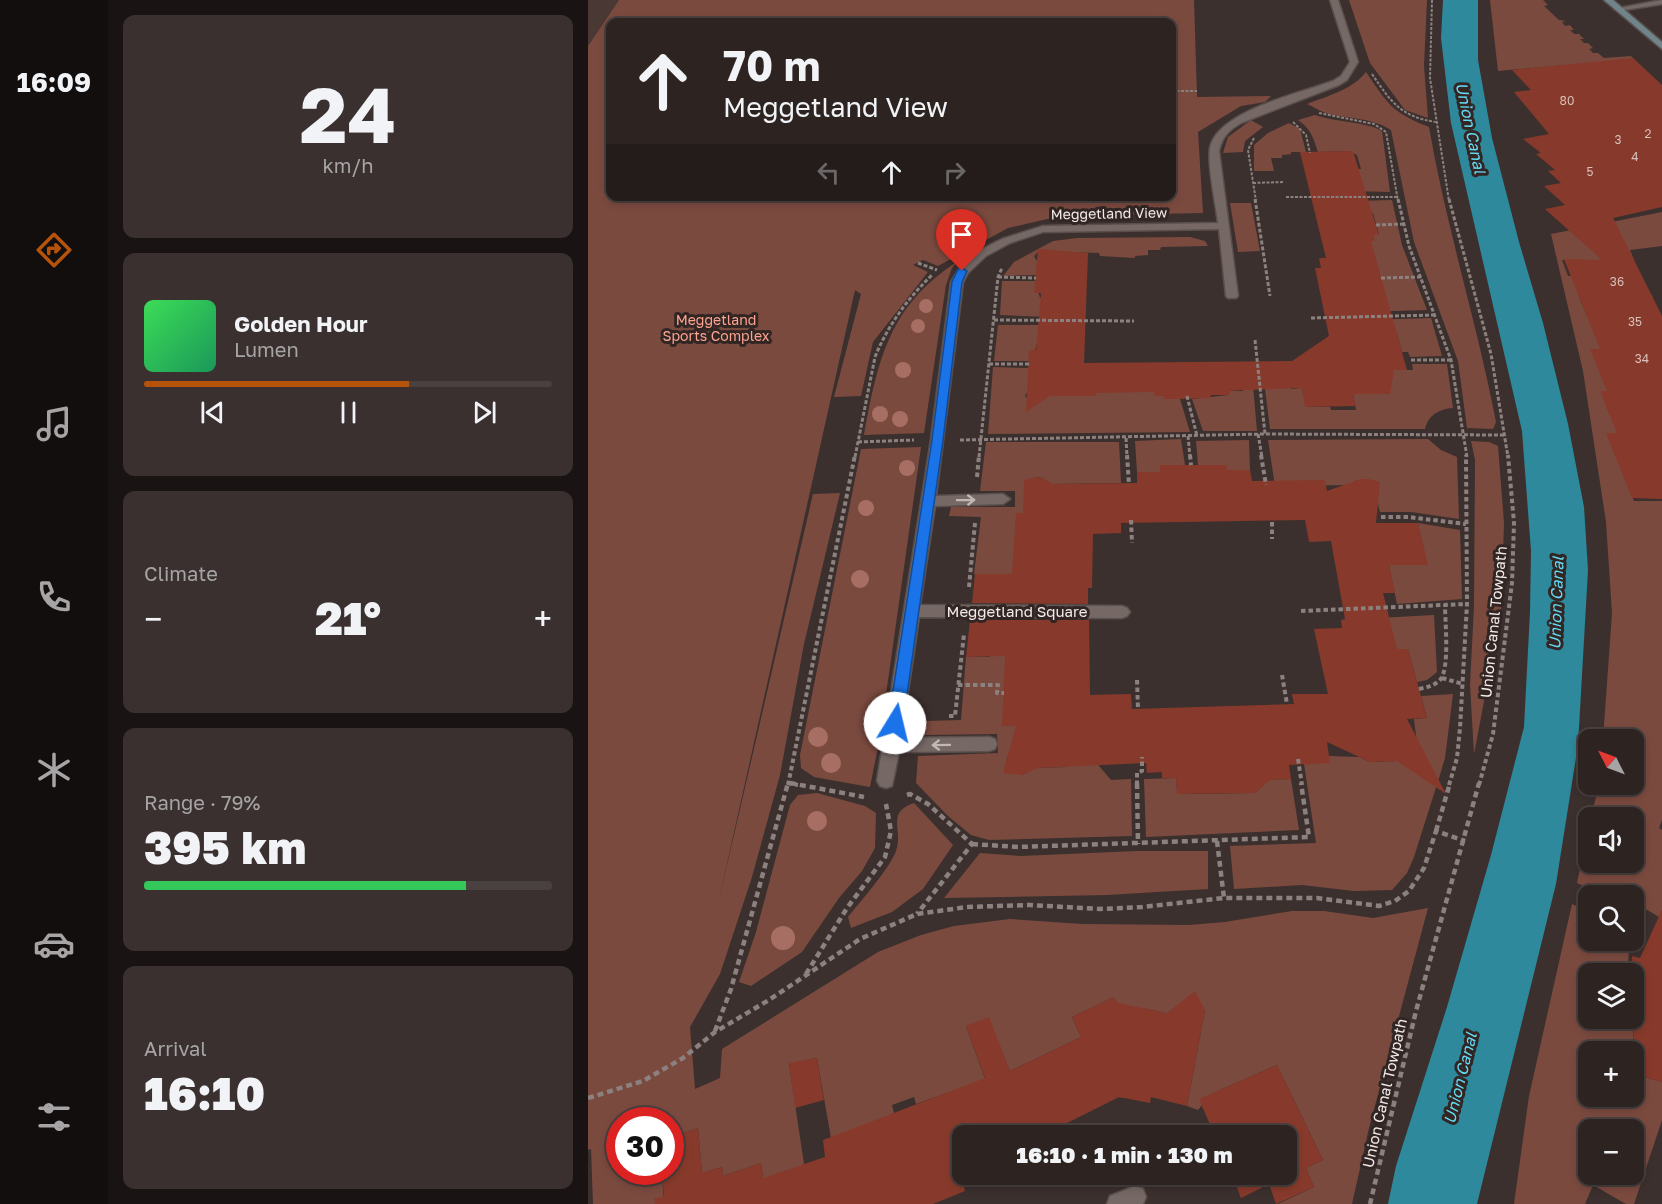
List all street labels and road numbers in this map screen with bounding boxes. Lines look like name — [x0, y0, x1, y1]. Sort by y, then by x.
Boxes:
street label: Meggetland View — [1051, 203, 1167, 223]
street label: Union Canal Towpath — [1476, 545, 1510, 699]
street label: Meggetland Square — [946, 602, 1088, 620]
street label: Union Canal Towpath — [1358, 1017, 1410, 1169]

